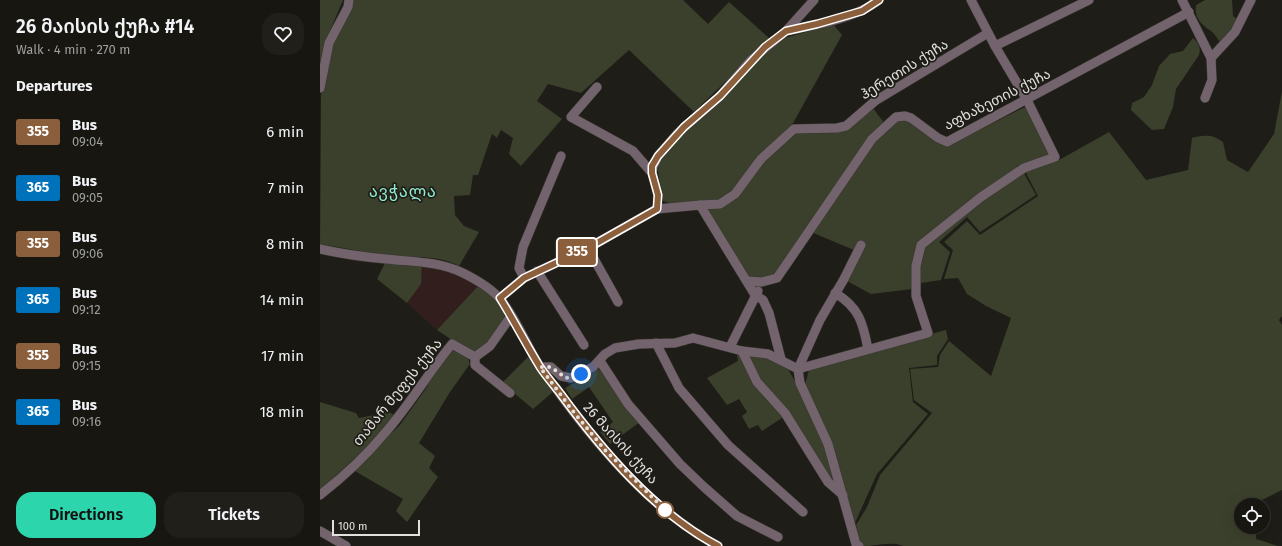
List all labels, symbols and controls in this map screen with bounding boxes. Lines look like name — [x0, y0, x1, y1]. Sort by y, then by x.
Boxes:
button: heart — [262, 13, 304, 55]
text: 26 მაისის ქუჩა #14 — [16, 15, 194, 38]
street label: ჰერეთის ქუჩა — [857, 36, 951, 103]
text: Walk · 4 min · 270 m — [16, 42, 130, 57]
street label: აფხაზეთის ქუჩა — [941, 65, 1053, 134]
text: Departures — [16, 77, 93, 95]
text: Bus — [72, 116, 97, 134]
text: 355 — [27, 123, 49, 140]
text: 6 min — [266, 123, 304, 141]
text: 09:04 — [72, 134, 103, 149]
text: Bus — [72, 172, 97, 190]
text: 365 — [27, 179, 49, 196]
text: 7 min — [267, 179, 304, 197]
district label: ავჭალა — [369, 182, 437, 202]
text: 09:05 — [72, 190, 103, 205]
text: Bus — [72, 228, 97, 246]
text: 355 — [27, 235, 49, 252]
text: 8 min — [266, 235, 304, 253]
line badge: 355 — [554, 239, 600, 265]
text: 355 — [566, 243, 588, 260]
text: 09:06 — [72, 246, 103, 261]
text: Bus — [72, 284, 97, 302]
text: 365 — [27, 291, 49, 308]
text: 14 min — [260, 291, 304, 309]
text: 09:12 — [72, 302, 101, 317]
street label: თამარ მეფეს ქუჩა — [349, 335, 446, 449]
text: Bus — [72, 340, 97, 358]
text: 355 — [27, 347, 49, 364]
text: 17 min — [261, 347, 304, 365]
text: 09:15 — [72, 358, 101, 373]
your location — [571, 364, 591, 384]
text: Bus — [72, 396, 97, 414]
street label: 26 მაისის ქუჩა — [580, 399, 662, 488]
text: 365 — [27, 403, 49, 420]
text: 18 min — [259, 403, 304, 421]
text: 09:16 — [72, 414, 101, 429]
button: Directions — [16, 492, 156, 538]
button: Tickets — [164, 492, 304, 538]
map controls — [1234, 498, 1270, 534]
button: locate — [1234, 498, 1270, 534]
unlabelled marker — [656, 501, 674, 519]
scale bar — [332, 518, 420, 537]
text: 100 m — [338, 520, 367, 533]

